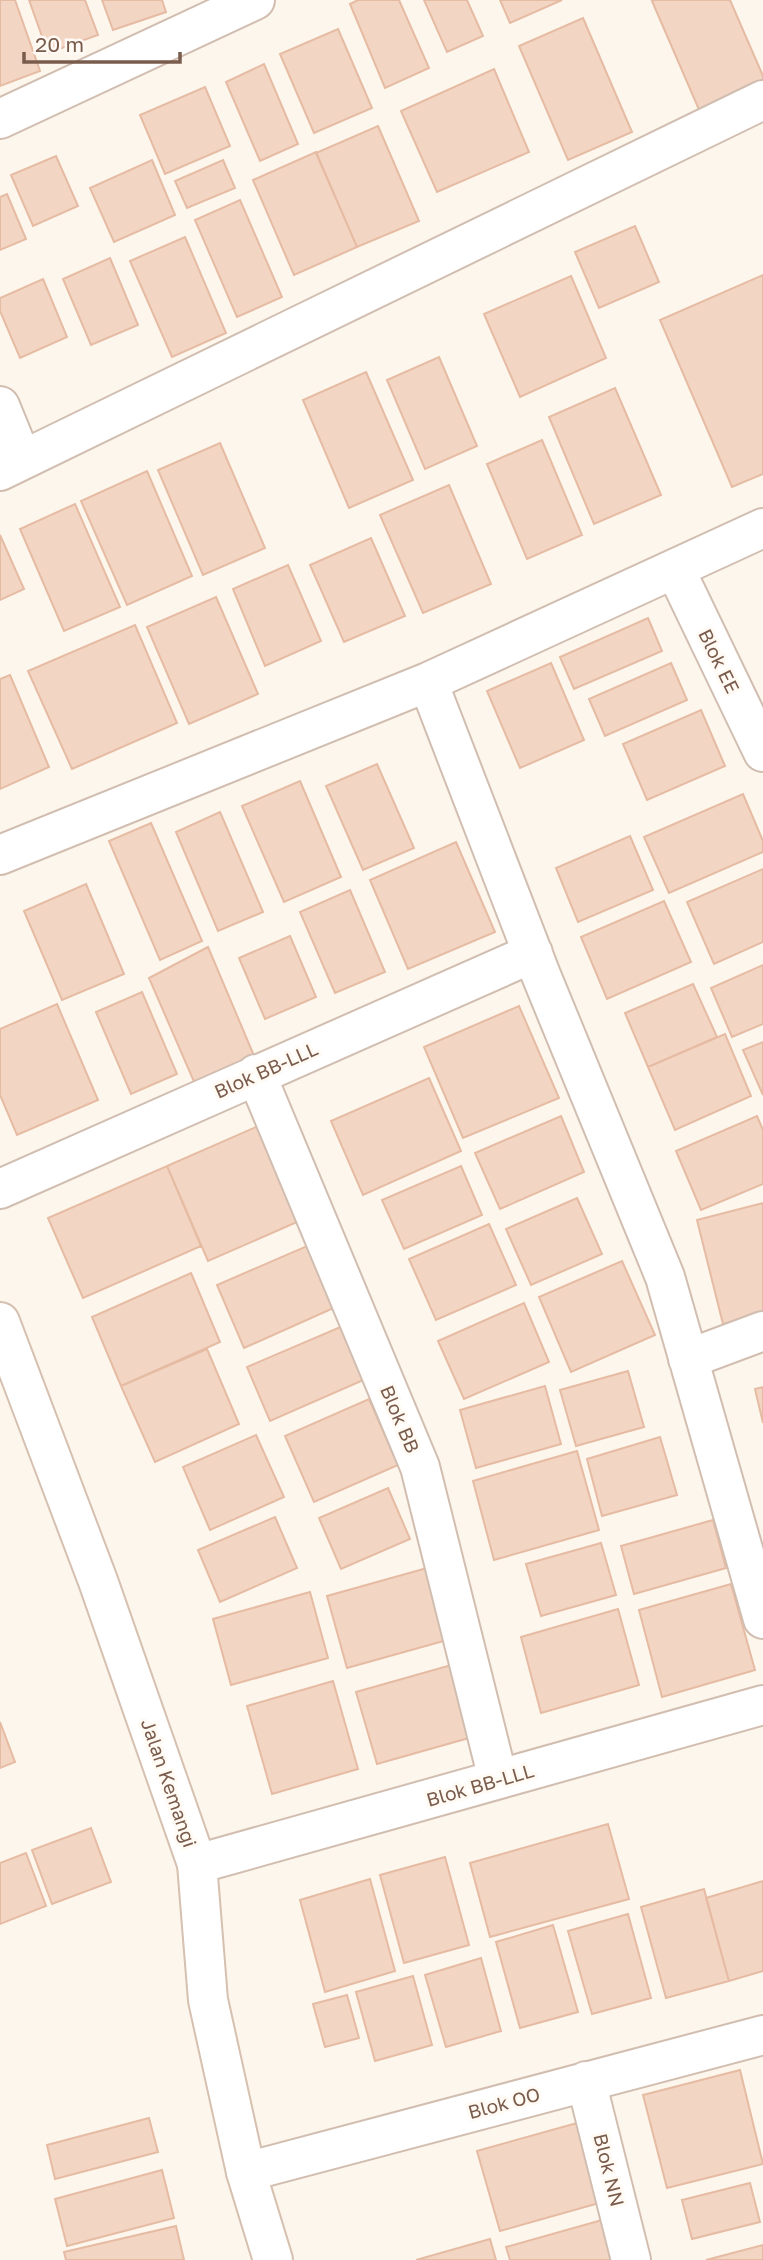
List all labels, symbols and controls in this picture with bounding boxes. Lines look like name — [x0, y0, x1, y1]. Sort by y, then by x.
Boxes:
scale bar — [24, 21, 180, 65]
text: 20 m — [35, 31, 84, 57]
street label: Blok EE — [694, 625, 745, 697]
street label: Blok BB-LLL — [211, 1036, 321, 1103]
street label: Blok BB — [376, 1382, 425, 1456]
street label: Jalan Kemangi — [137, 1716, 202, 1850]
street label: Blok BB-LLL — [423, 1758, 536, 1811]
street label: Blok OO — [465, 2082, 542, 2123]
street label: Blok NN — [589, 2131, 630, 2209]

